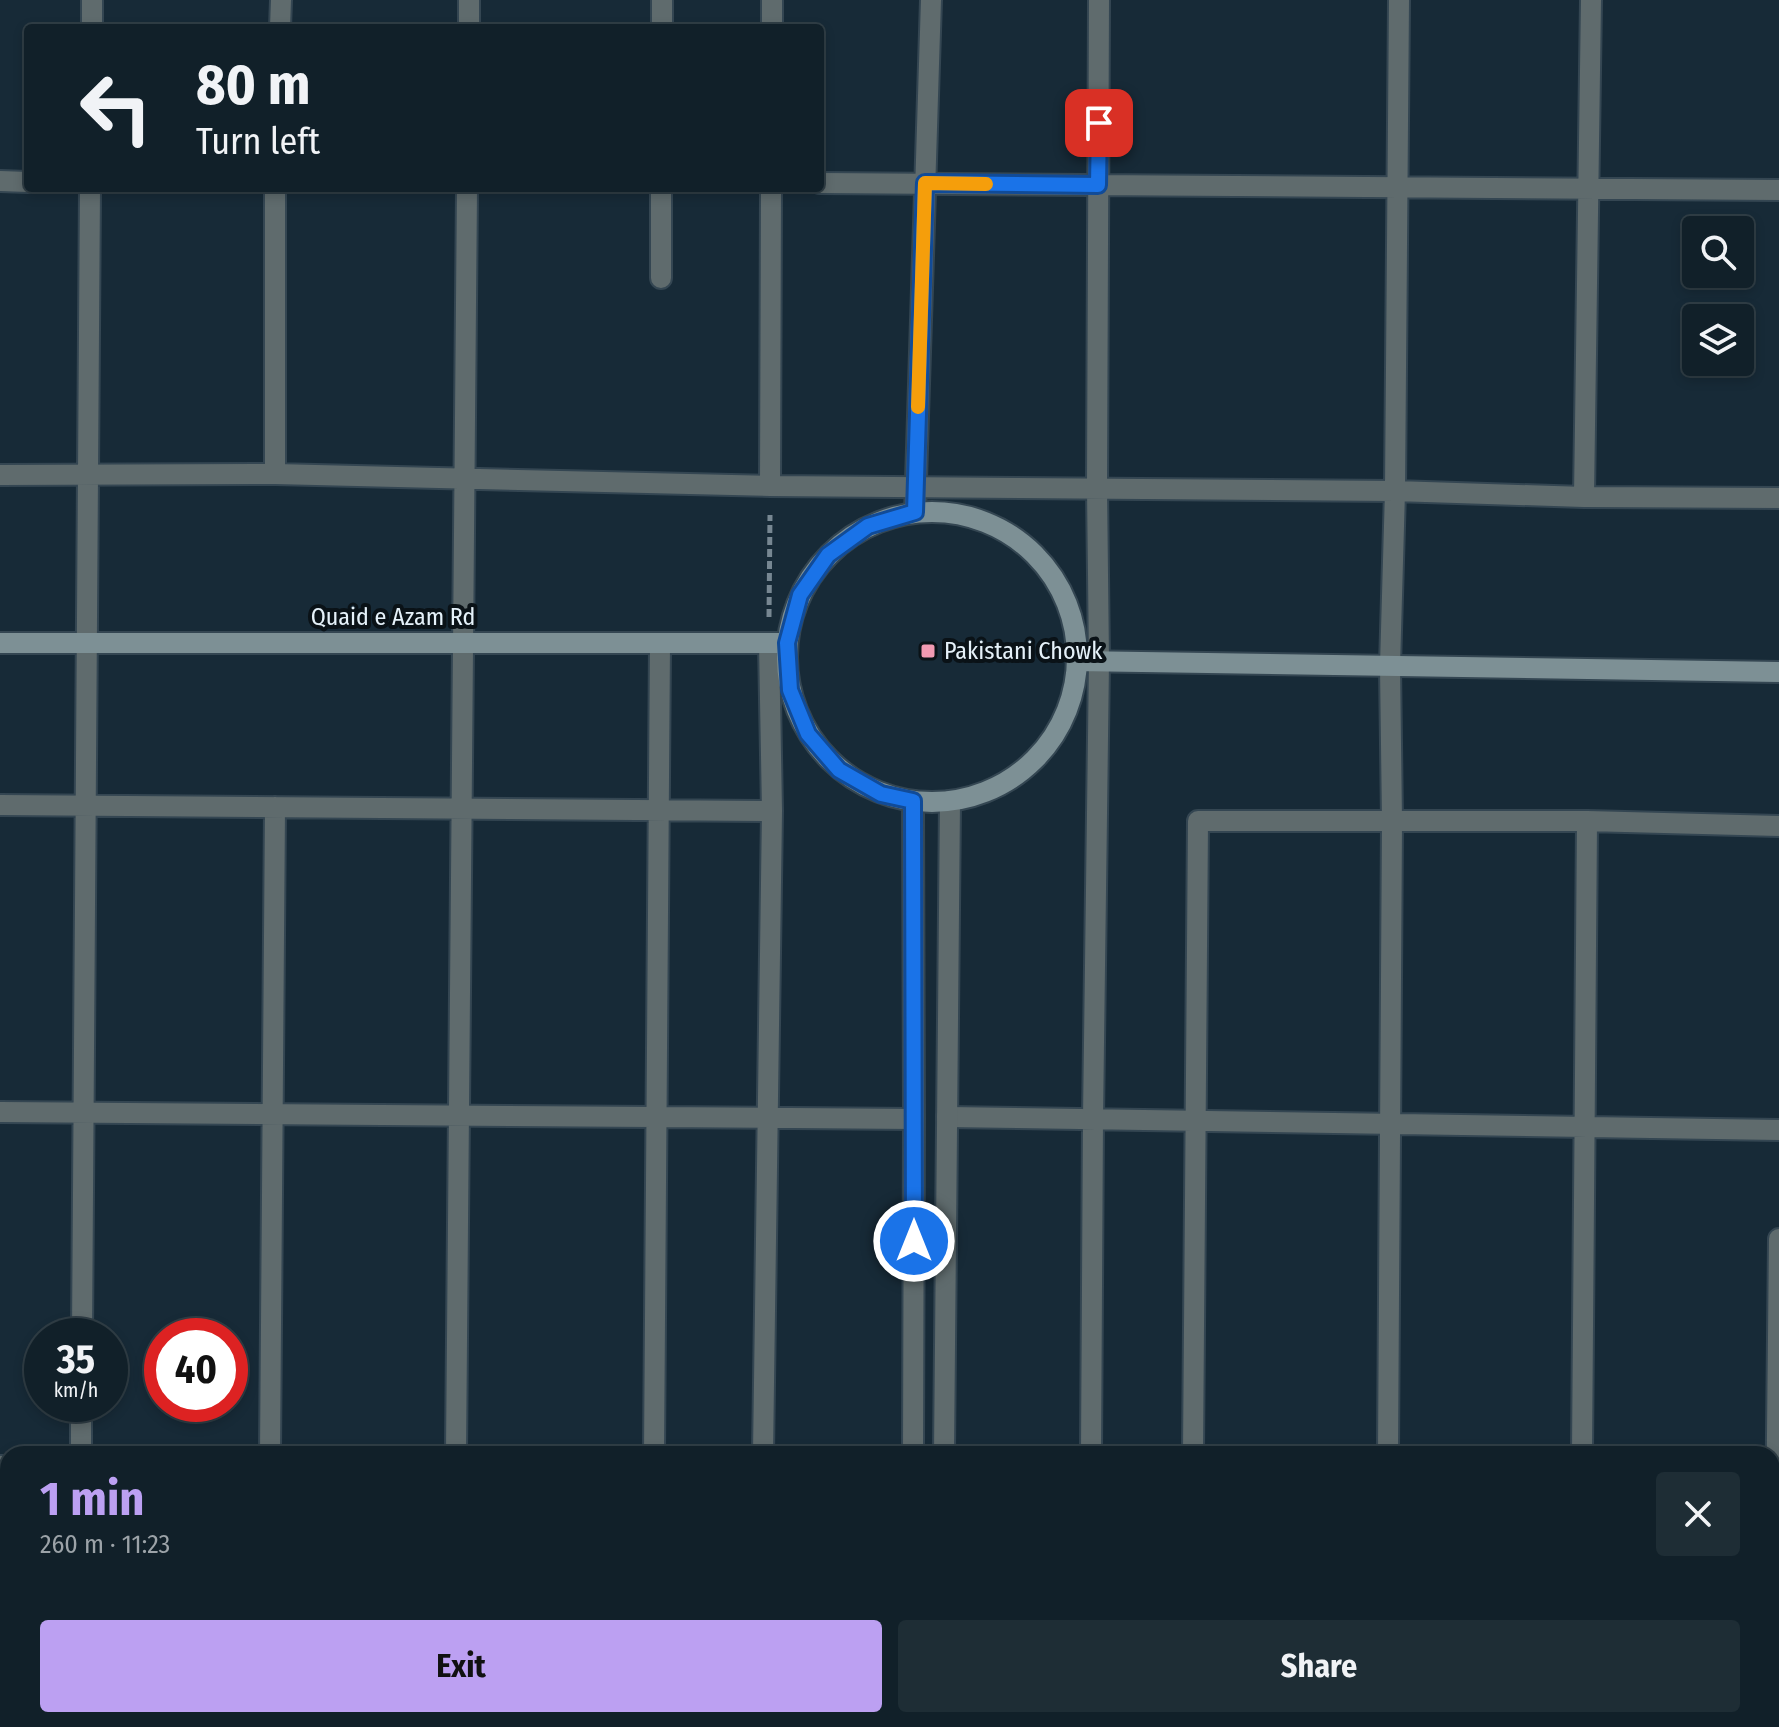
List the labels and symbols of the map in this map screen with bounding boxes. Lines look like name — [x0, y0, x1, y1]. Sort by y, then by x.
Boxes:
pin — [1065, 89, 1133, 157]
street label: Quaid e Azam Rd — [311, 603, 475, 631]
place label: Pakistani Chowk — [944, 637, 1103, 665]
marker: Pakistani Chowk — [919, 642, 937, 660]
position arrow — [872, 1199, 956, 1283]
speed limit sign: 40 — [144, 1318, 248, 1422]

